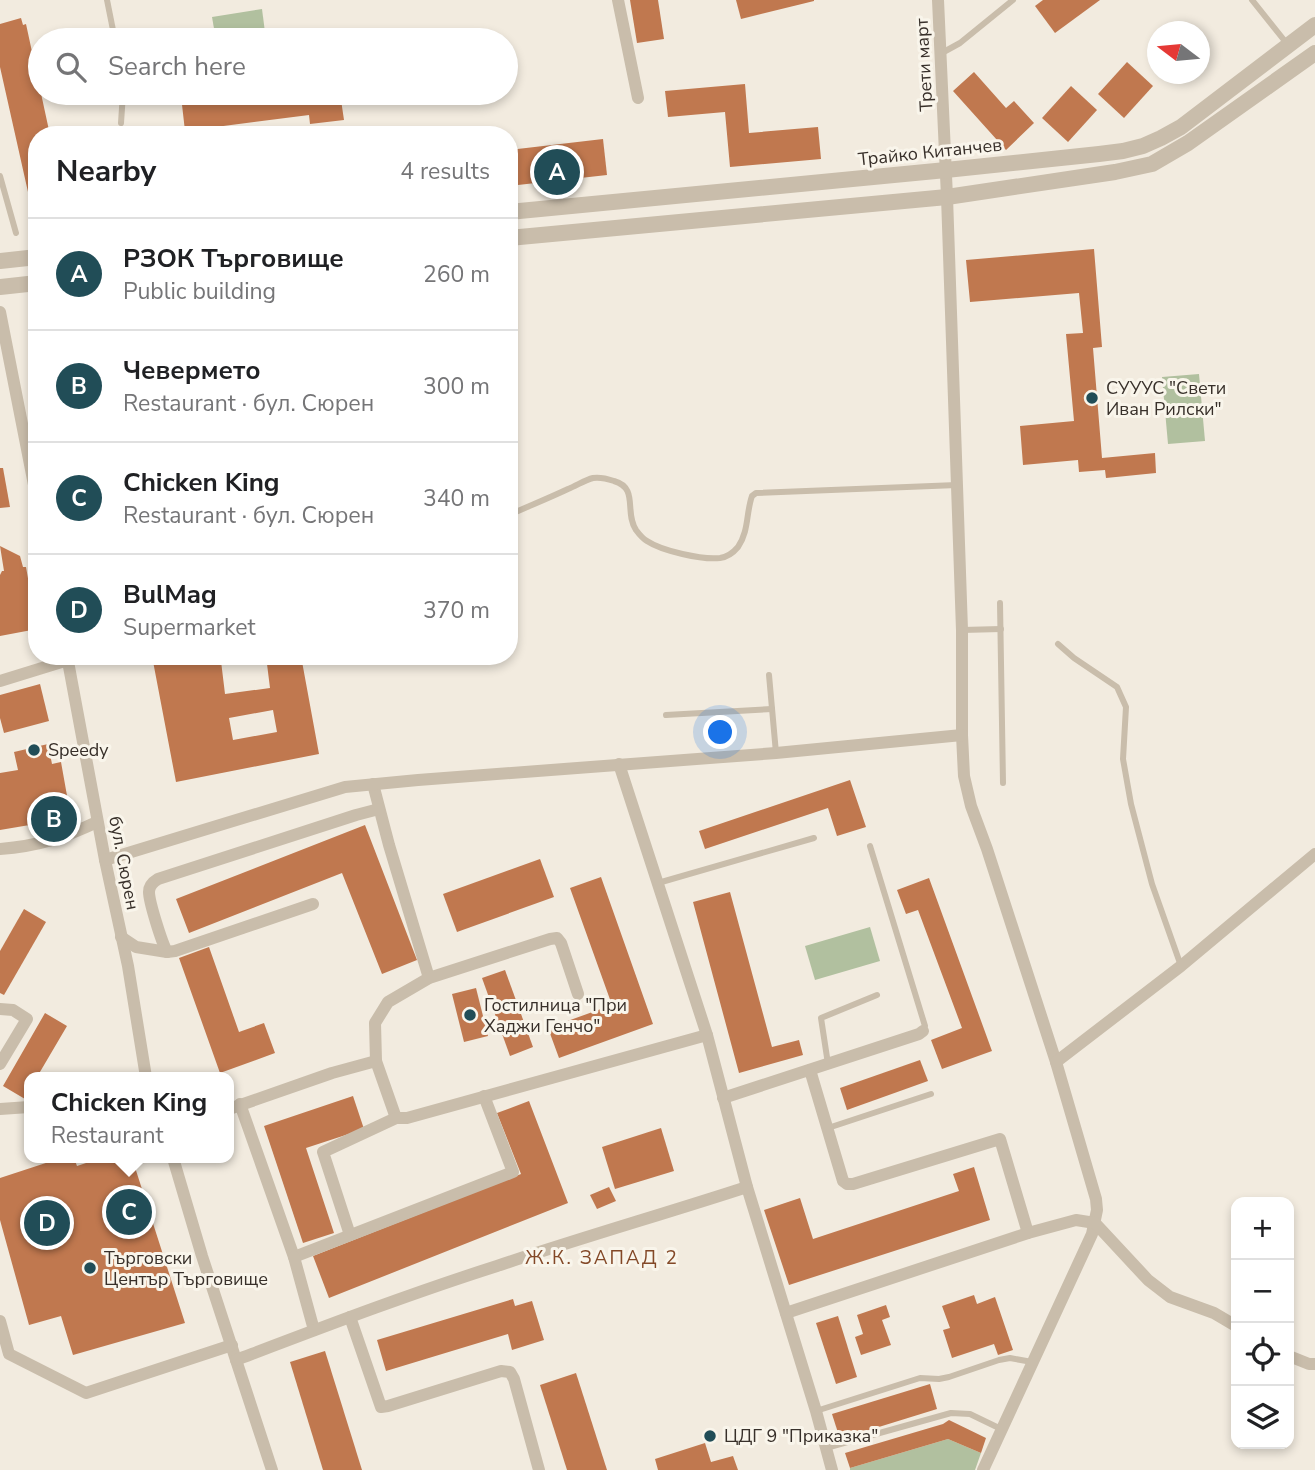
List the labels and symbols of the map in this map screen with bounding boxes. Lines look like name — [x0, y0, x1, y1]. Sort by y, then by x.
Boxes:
street label: Трети март — [910, 18, 938, 112]
north arrow — [1147, 21, 1210, 84]
street label: Трайко Китанчев — [857, 132, 1003, 171]
pin: A — [534, 146, 580, 198]
place label: СУУУС "Свети Иван Рилски" — [1106, 376, 1226, 421]
marker: СУУУС "Свети Иван Рилски" — [1084, 390, 1100, 406]
your location — [703, 715, 737, 749]
place label: Speedy — [48, 738, 109, 762]
marker: Speedy — [26, 742, 42, 758]
pin: B — [31, 793, 77, 845]
street label: бул. Сюрен — [103, 814, 145, 912]
place label: Гостилница "При Хаджи Генчо" — [484, 993, 627, 1038]
marker: Гостилница "При Хаджи Генчо" — [462, 1007, 478, 1023]
pin: C — [106, 1186, 152, 1238]
pin: D — [24, 1197, 70, 1249]
district label: Ж.К. ЗАПАД 2 — [525, 1245, 679, 1271]
place label: Търговски Център Търговище — [104, 1246, 268, 1291]
marker: Търговски Център Търговище — [82, 1260, 98, 1276]
place label: ЦДГ 9 "Приказка" — [724, 1424, 878, 1448]
marker: ЦДГ 9 "Приказка" — [702, 1428, 718, 1444]

